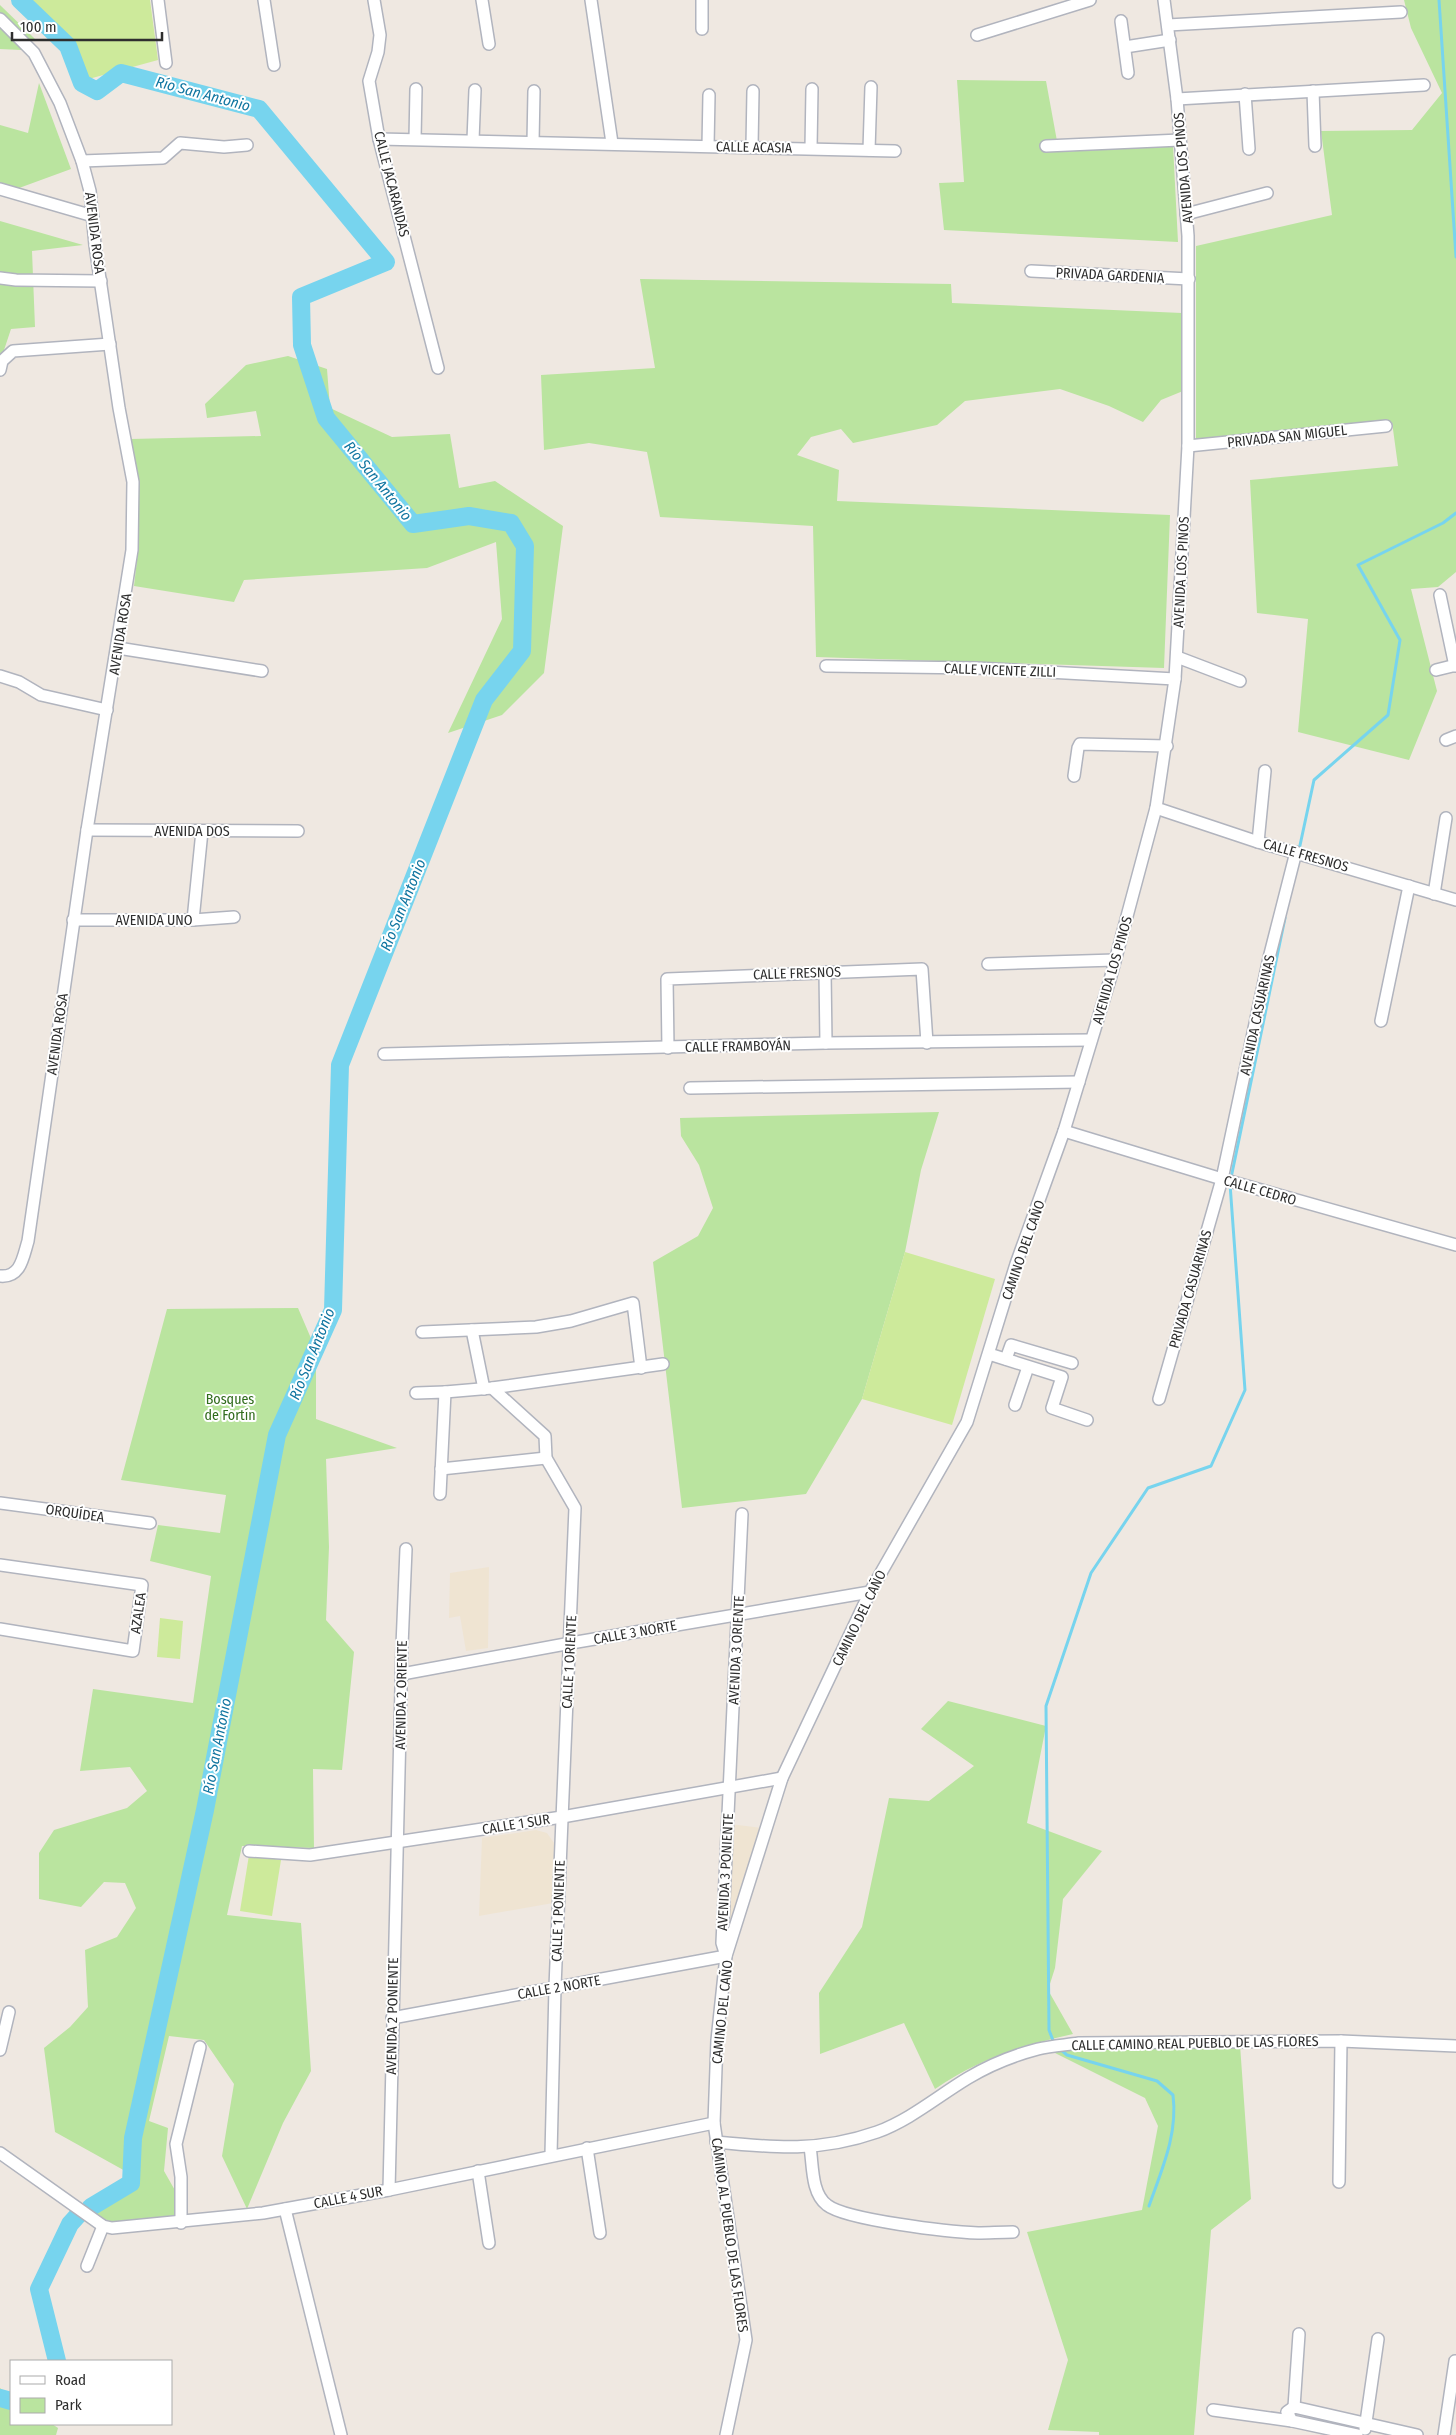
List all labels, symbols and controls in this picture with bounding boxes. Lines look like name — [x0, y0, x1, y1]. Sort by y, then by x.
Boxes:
scale bar — [12, 10, 162, 42]
text: 100 m — [20, 18, 57, 36]
water label: Río San Antonio — [154, 73, 252, 115]
street label: AVENIDA LOS PINOS — [1170, 112, 1197, 224]
street label: CALLE JACARANDAS — [370, 130, 413, 239]
street label: CALLE ACASIA — [716, 138, 793, 157]
street label: AVENIDA ROSA — [81, 191, 108, 276]
street label: PRIVADA GARDENIA — [1055, 264, 1165, 287]
street label: PRIVADA SAN MIGUEL — [1226, 422, 1348, 451]
water label: Río San Antonio — [340, 438, 416, 525]
street label: AVENIDA LOS PINOS — [1170, 516, 1193, 628]
street label: AVENIDA ROSA — [106, 592, 135, 676]
street label: CALLE VICENTE ZILLI — [944, 660, 1056, 681]
street label: AVENIDA DOS — [154, 823, 230, 840]
street label: CALLE FRESNOS — [1261, 835, 1351, 876]
water label: Río San Antonio — [376, 856, 430, 953]
street label: AVENIDA UNO — [115, 912, 193, 929]
street label: AVENIDA LOS PINOS — [1089, 914, 1136, 1026]
street label: AVENIDA CASUARINAS — [1236, 953, 1279, 1077]
street label: CALLE FRESNOS — [753, 963, 841, 984]
street label: AVENIDA ROSA — [43, 992, 72, 1076]
street label: CALLE FRAMBOYÁN — [685, 1036, 791, 1056]
street label: CALLE CEDRO — [1222, 1172, 1298, 1209]
street label: CAMINO DEL CAÑO — [998, 1198, 1049, 1302]
street label: PRIVADA CASUARINAS — [1165, 1228, 1216, 1350]
water label: Río San Antonio — [285, 1305, 339, 1402]
park label: Bosques de Fortín — [204, 1391, 256, 1424]
street label: ORQUÍDEA — [45, 1500, 106, 1526]
street label: CAMINO DEL CAÑO — [829, 1567, 890, 1669]
street label: AZALEA — [127, 1591, 150, 1635]
street label: AVENIDA 3 ORIENTE — [725, 1594, 748, 1705]
street label: CALLE 1 ORIENTE — [559, 1614, 580, 1709]
street label: CALLE 3 NORTE — [592, 1617, 678, 1648]
street label: AVENIDA 2 ORIENTE — [392, 1640, 411, 1750]
water label: Río San Antonio — [199, 1696, 235, 1795]
street label: CALLE 1 SUR — [481, 1811, 551, 1838]
street label: AVENIDA 3 PONIENTE — [714, 1812, 737, 1931]
street label: CALLE 1 PONIENTE — [548, 1859, 569, 1962]
street label: AVENIDA 2 PONIENTE — [383, 1957, 402, 2075]
street label: CAMINO DEL CAÑO — [709, 1959, 736, 2065]
street label: CALLE 2 NORTE — [516, 1972, 602, 2003]
street label: CALLE CAMINO REAL PUEBLO DE LAS FLORES — [1071, 2033, 1319, 2054]
street label: CAMINO AL PUEBLO DE LAS FLORES — [707, 2137, 752, 2333]
street label: CALLE 4 SUR — [312, 2182, 384, 2212]
legend — [10, 2360, 172, 2425]
text: Road — [55, 2371, 86, 2389]
text: Park — [55, 2396, 82, 2414]

